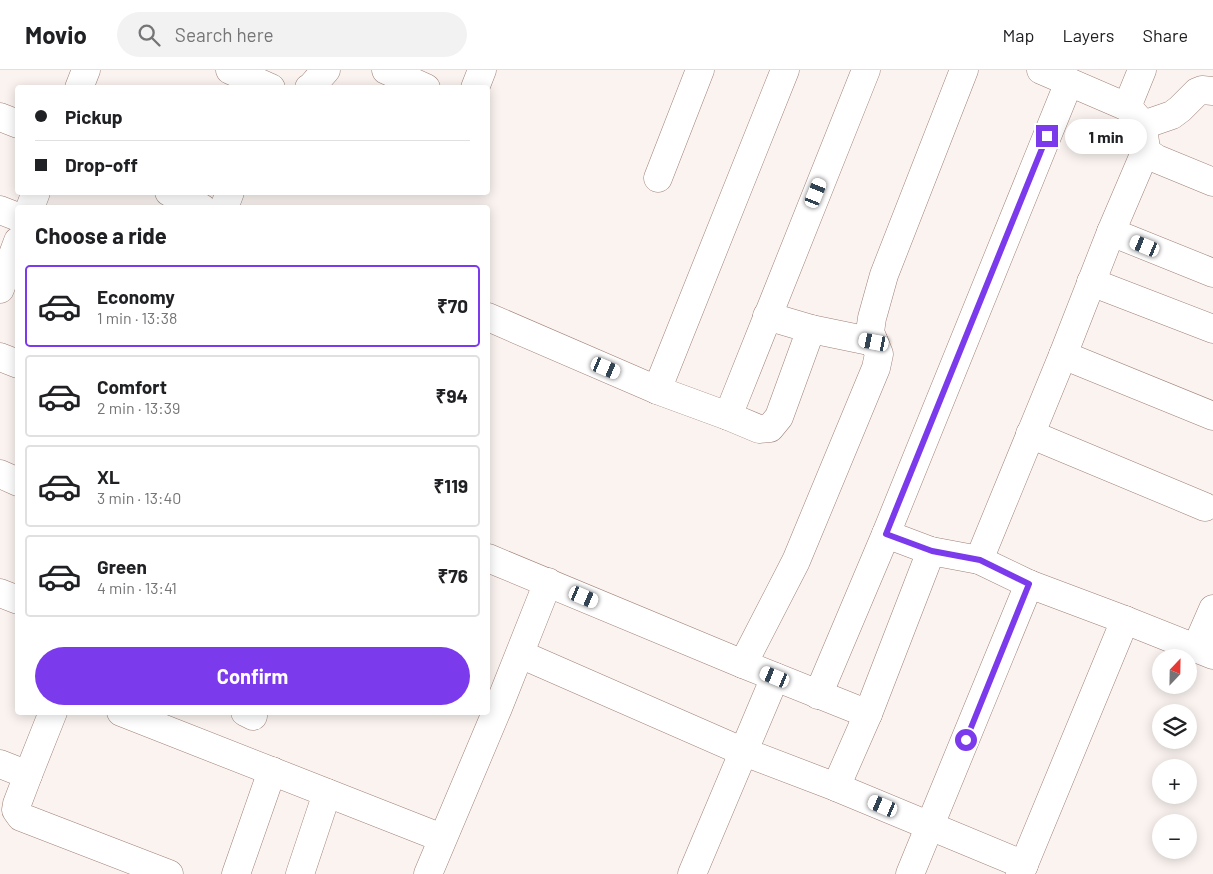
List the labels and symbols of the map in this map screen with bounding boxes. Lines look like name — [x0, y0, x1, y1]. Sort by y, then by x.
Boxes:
callout: 1 min — [1064, 118, 1147, 154]
route end — [1036, 125, 1058, 147]
car — [803, 176, 828, 210]
car — [1128, 233, 1161, 259]
car — [857, 332, 890, 352]
car — [589, 355, 622, 381]
car — [567, 584, 600, 610]
north arrow — [1152, 649, 1198, 694]
car — [758, 664, 791, 690]
route start — [955, 729, 977, 751]
car — [866, 793, 899, 819]

